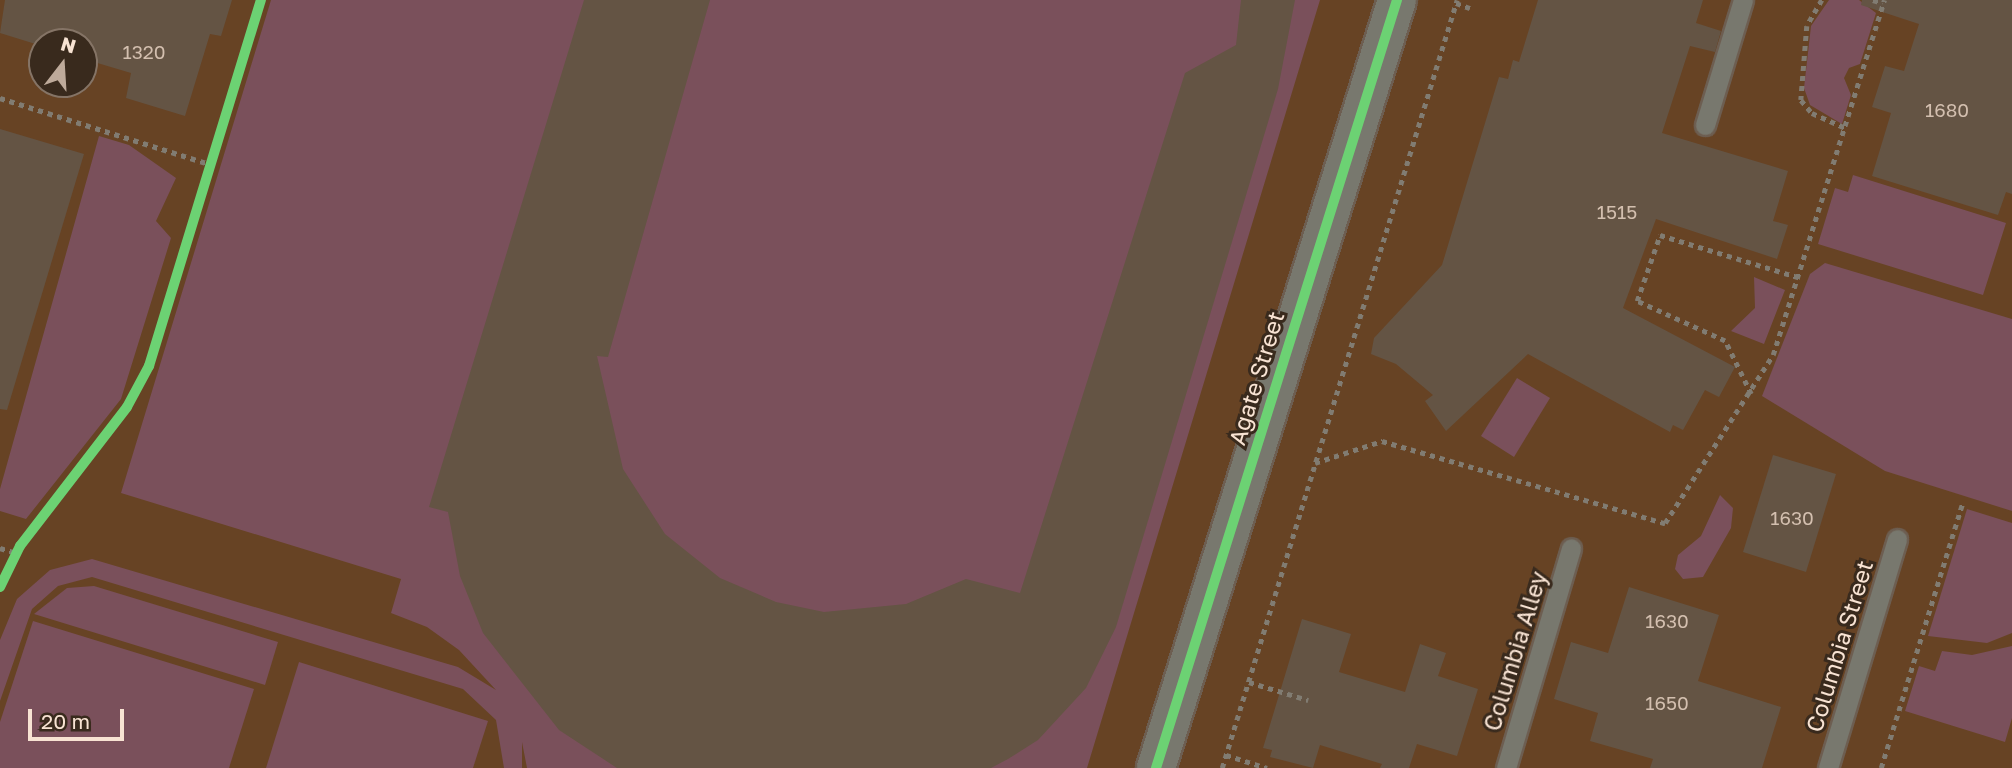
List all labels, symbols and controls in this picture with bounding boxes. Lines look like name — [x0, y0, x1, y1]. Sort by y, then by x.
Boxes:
north arrow — [28, 28, 98, 98]
text: N — [58, 31, 79, 57]
house number: 1320 — [122, 41, 166, 63]
house number: 1680 — [1925, 99, 1969, 121]
house number: 1515 — [1597, 201, 1637, 223]
street label: Agate Street — [1223, 308, 1289, 448]
house number: 1630 — [1770, 507, 1814, 529]
street label: Columbia Street — [1800, 557, 1878, 735]
street label: Columbia Alley — [1478, 568, 1552, 734]
house number: 1630 — [1645, 610, 1689, 632]
house number: 1650 — [1645, 692, 1689, 714]
scale bar — [32, 694, 128, 738]
text: 20 m — [41, 708, 90, 734]

